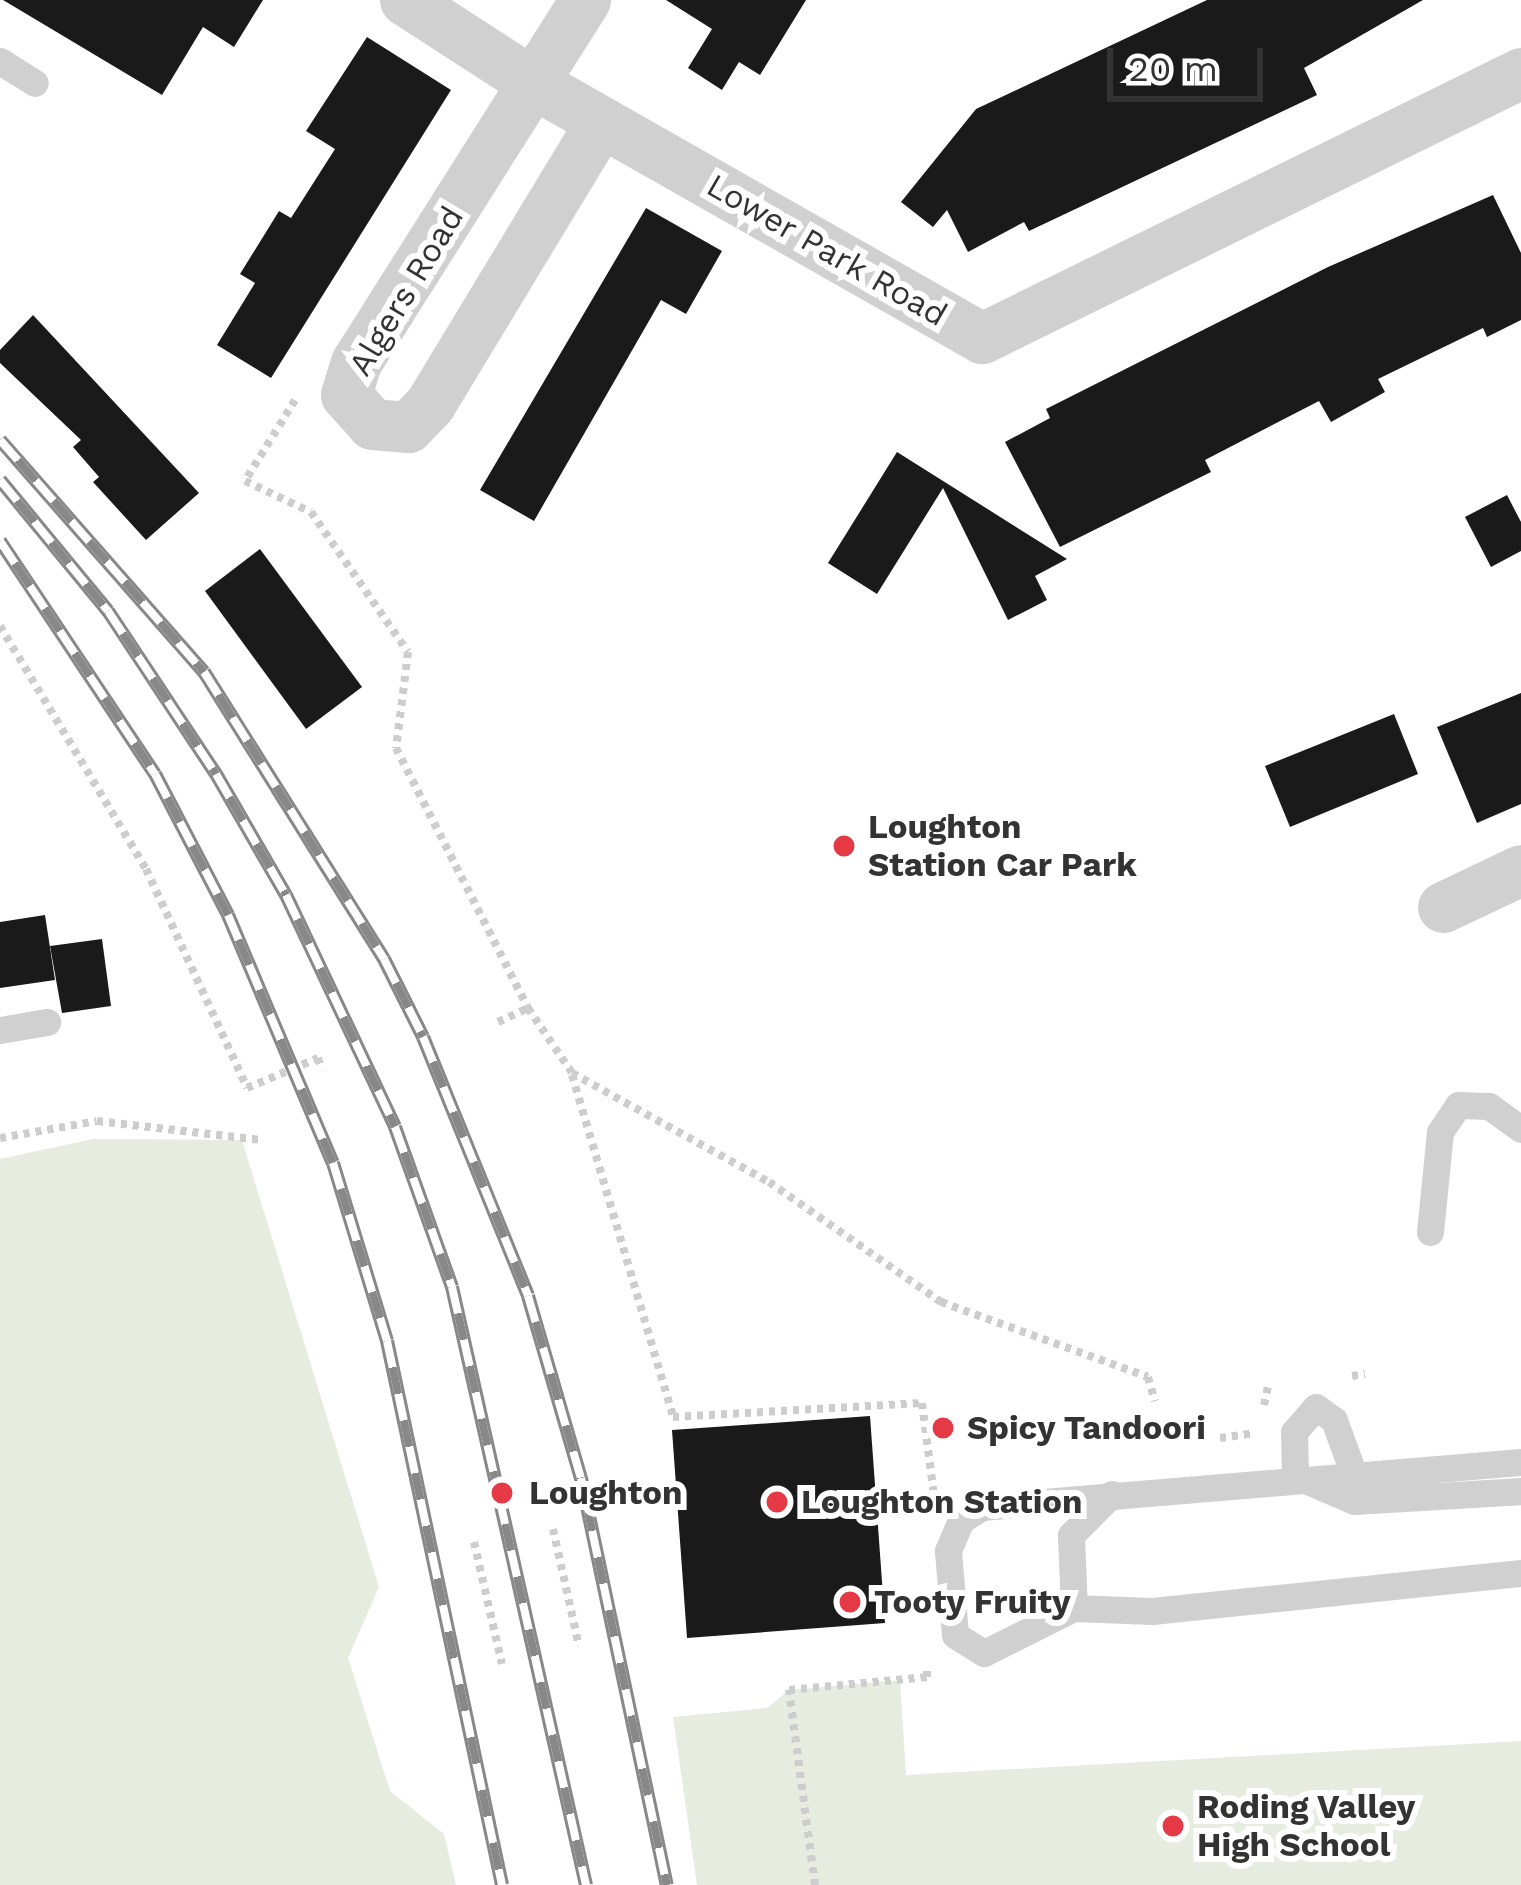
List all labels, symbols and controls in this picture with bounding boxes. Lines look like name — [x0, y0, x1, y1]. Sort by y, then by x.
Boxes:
scale bar — [1113, 24, 1269, 98]
text: 20 m — [1128, 48, 1218, 90]
street label: Lower Park Road — [699, 165, 955, 335]
street label: Algers Road — [340, 199, 472, 383]
place label: Loughton Station Car Park — [868, 807, 1137, 885]
marker: Loughton Station Car Park — [831, 833, 857, 859]
place label: Spicy Tandoori — [967, 1408, 1207, 1448]
marker: Spicy Tandoori — [930, 1415, 956, 1441]
place label: Loughton — [529, 1473, 682, 1513]
marker: Loughton — [486, 1477, 518, 1509]
place label: Loughton Station — [801, 1482, 1082, 1522]
marker: Loughton Station — [764, 1489, 790, 1515]
place label: Tooty Fruity — [874, 1582, 1071, 1622]
marker: Tooty Fruity — [837, 1589, 863, 1615]
place label: Roding Valley High School — [1197, 1787, 1416, 1865]
marker: Roding Valley High School — [1160, 1813, 1186, 1839]

